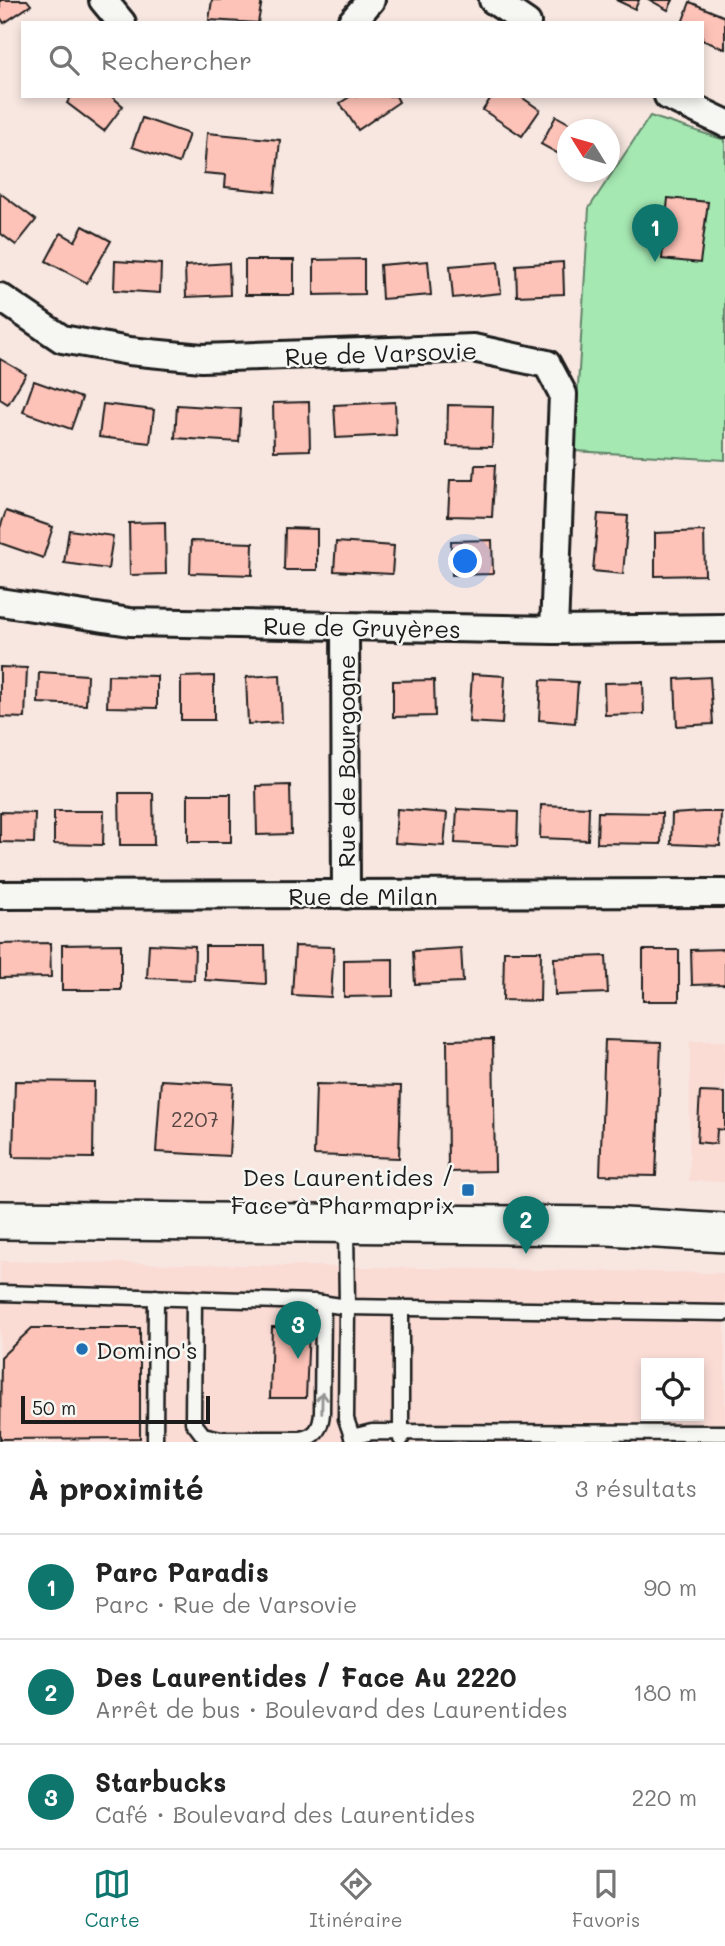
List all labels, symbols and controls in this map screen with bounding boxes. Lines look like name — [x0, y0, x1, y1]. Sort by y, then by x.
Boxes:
search box — [21, 21, 704, 98]
icon: search — [45, 41, 83, 79]
text: Rechercher — [101, 43, 252, 77]
north arrow — [557, 119, 620, 182]
pin: 1 — [632, 204, 678, 262]
street label: Rue de Varsovie — [285, 334, 477, 372]
your location — [448, 544, 482, 578]
street label: Rue de Gruyères — [263, 610, 461, 644]
street label: Rue de Bourgogne — [330, 654, 361, 868]
street label: Rue de Milan — [288, 880, 438, 911]
house number: 2207 — [171, 1105, 219, 1132]
place label: Des Laurentides / Face à Pharmaprix — [231, 1161, 454, 1220]
marker: Des Laurentides / Face à Pharmaprix — [460, 1182, 476, 1198]
pin: 2 — [503, 1196, 549, 1254]
pin: 3 — [275, 1301, 321, 1359]
place label: Domino's — [96, 1334, 198, 1365]
marker: Domino's — [74, 1341, 90, 1357]
map controls — [641, 1358, 704, 1421]
button: locate — [641, 1358, 704, 1421]
one-way arrow — [315, 1390, 329, 1413]
scale bar — [21, 1393, 210, 1425]
text: 50 m — [32, 1395, 76, 1420]
text: À proximité — [28, 1468, 204, 1508]
text: 3 résultats — [575, 1473, 697, 1503]
text: Parc Paradis — [95, 1555, 269, 1589]
text: 1 — [46, 1572, 56, 1602]
text: 90 m — [644, 1572, 697, 1602]
text: Parc · Rue de Varsovie — [95, 1589, 357, 1619]
text: Des Laurentides / Face Au 2220 — [95, 1660, 517, 1694]
text: 2 — [45, 1677, 57, 1707]
text: 180 m — [633, 1677, 697, 1707]
text: Arrêt de bus · Boulevard des Laurentides — [95, 1694, 568, 1724]
text: Starbucks — [95, 1765, 226, 1799]
text: 3 — [44, 1782, 58, 1812]
text: 220 m — [631, 1782, 697, 1812]
text: Café · Boulevard des Laurentides — [95, 1799, 475, 1829]
tab: Carte — [85, 1865, 140, 1932]
tab: Itinéraire — [309, 1865, 402, 1932]
tab: Favoris — [572, 1865, 640, 1932]

